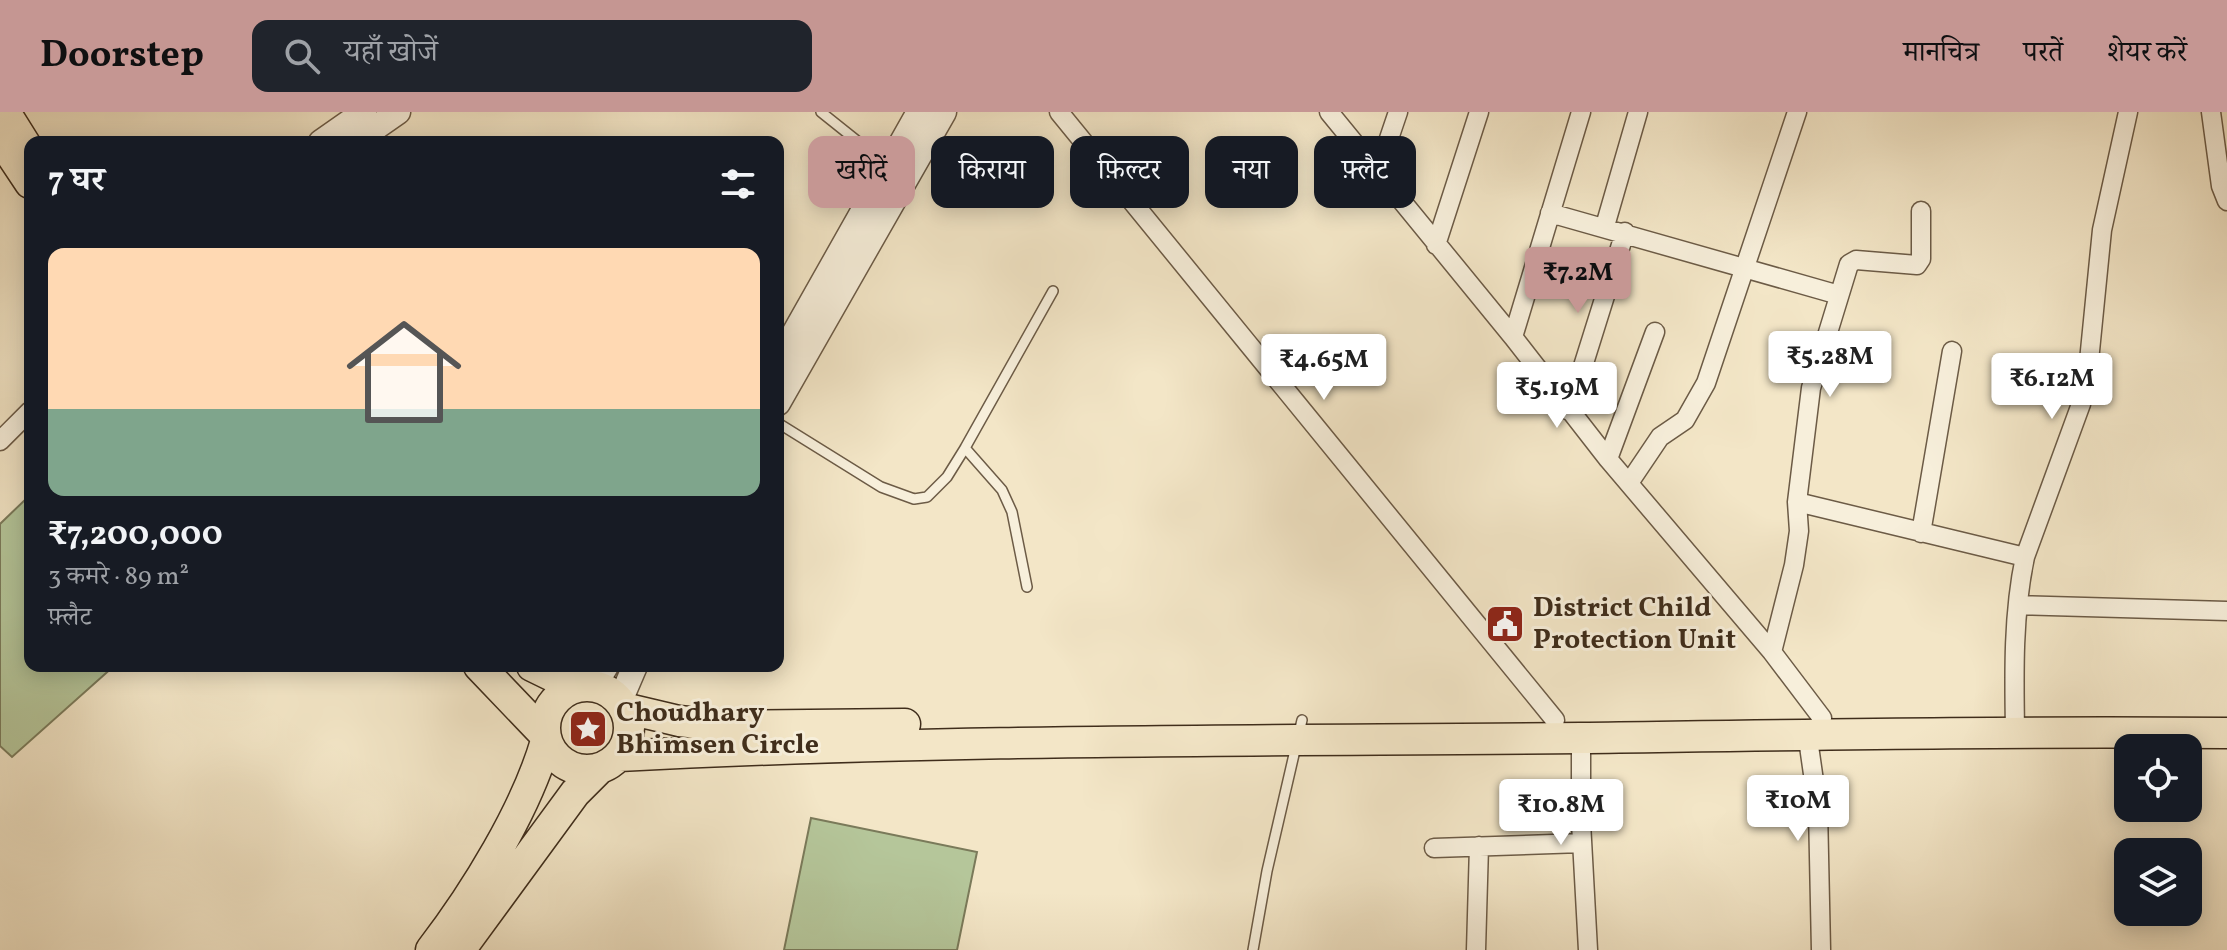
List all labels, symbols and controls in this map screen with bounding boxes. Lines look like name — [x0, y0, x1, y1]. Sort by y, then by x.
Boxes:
search box — [252, 20, 812, 92]
text: Doorstep — [40, 30, 204, 83]
text: यहाँ खोजें — [344, 32, 438, 74]
icon: search — [280, 34, 324, 78]
text: मानचित्र — [1903, 34, 1979, 73]
text: परतें — [2023, 34, 2063, 73]
text: शेयर करें — [2107, 34, 2187, 73]
chip: खरीदें — [808, 136, 915, 208]
chip: किराया — [931, 136, 1054, 208]
chip: फ़िल्टर — [1070, 136, 1189, 208]
chip: नया — [1205, 136, 1298, 208]
chip: फ़्लैट — [1314, 136, 1416, 208]
text: 7 घर — [48, 158, 105, 205]
icon: filters — [716, 162, 760, 206]
pin: ₹7.2M — [1522, 247, 1634, 315]
text: ₹7.2M — [1543, 255, 1613, 291]
icon: home — [332, 300, 476, 444]
pin: ₹5.28M — [1765, 331, 1895, 399]
pin: ₹4.65M — [1259, 334, 1389, 402]
text: ₹5.28M — [1786, 339, 1874, 375]
text: ₹4.65M — [1279, 342, 1369, 378]
pin: ₹6.12M — [1987, 353, 2117, 421]
text: ₹6.12M — [2009, 361, 2095, 397]
pin: ₹5.19M — [1492, 362, 1622, 430]
text: ₹5.19M — [1515, 370, 1599, 406]
text: ₹7,200,000 — [48, 512, 223, 559]
text: 3 कमरे · 89 m² — [48, 559, 189, 595]
place label: District Child Protection Unit — [1533, 589, 1736, 660]
text: फ़्लैट — [48, 600, 91, 636]
public building icon: District Child Protection Unit — [1484, 603, 1526, 645]
place label: Choudhary Bhimsen Circle — [616, 694, 819, 765]
place icon: Choudhary Bhimsen Circle — [567, 708, 609, 750]
map controls — [2114, 734, 2202, 926]
button: locate — [2114, 734, 2202, 822]
pin: ₹10M — [1751, 775, 1845, 843]
pin: ₹10.8M — [1496, 779, 1626, 847]
text: ₹10M — [1765, 783, 1831, 819]
text: ₹10.8M — [1517, 787, 1605, 823]
button: layers — [2114, 838, 2202, 926]

